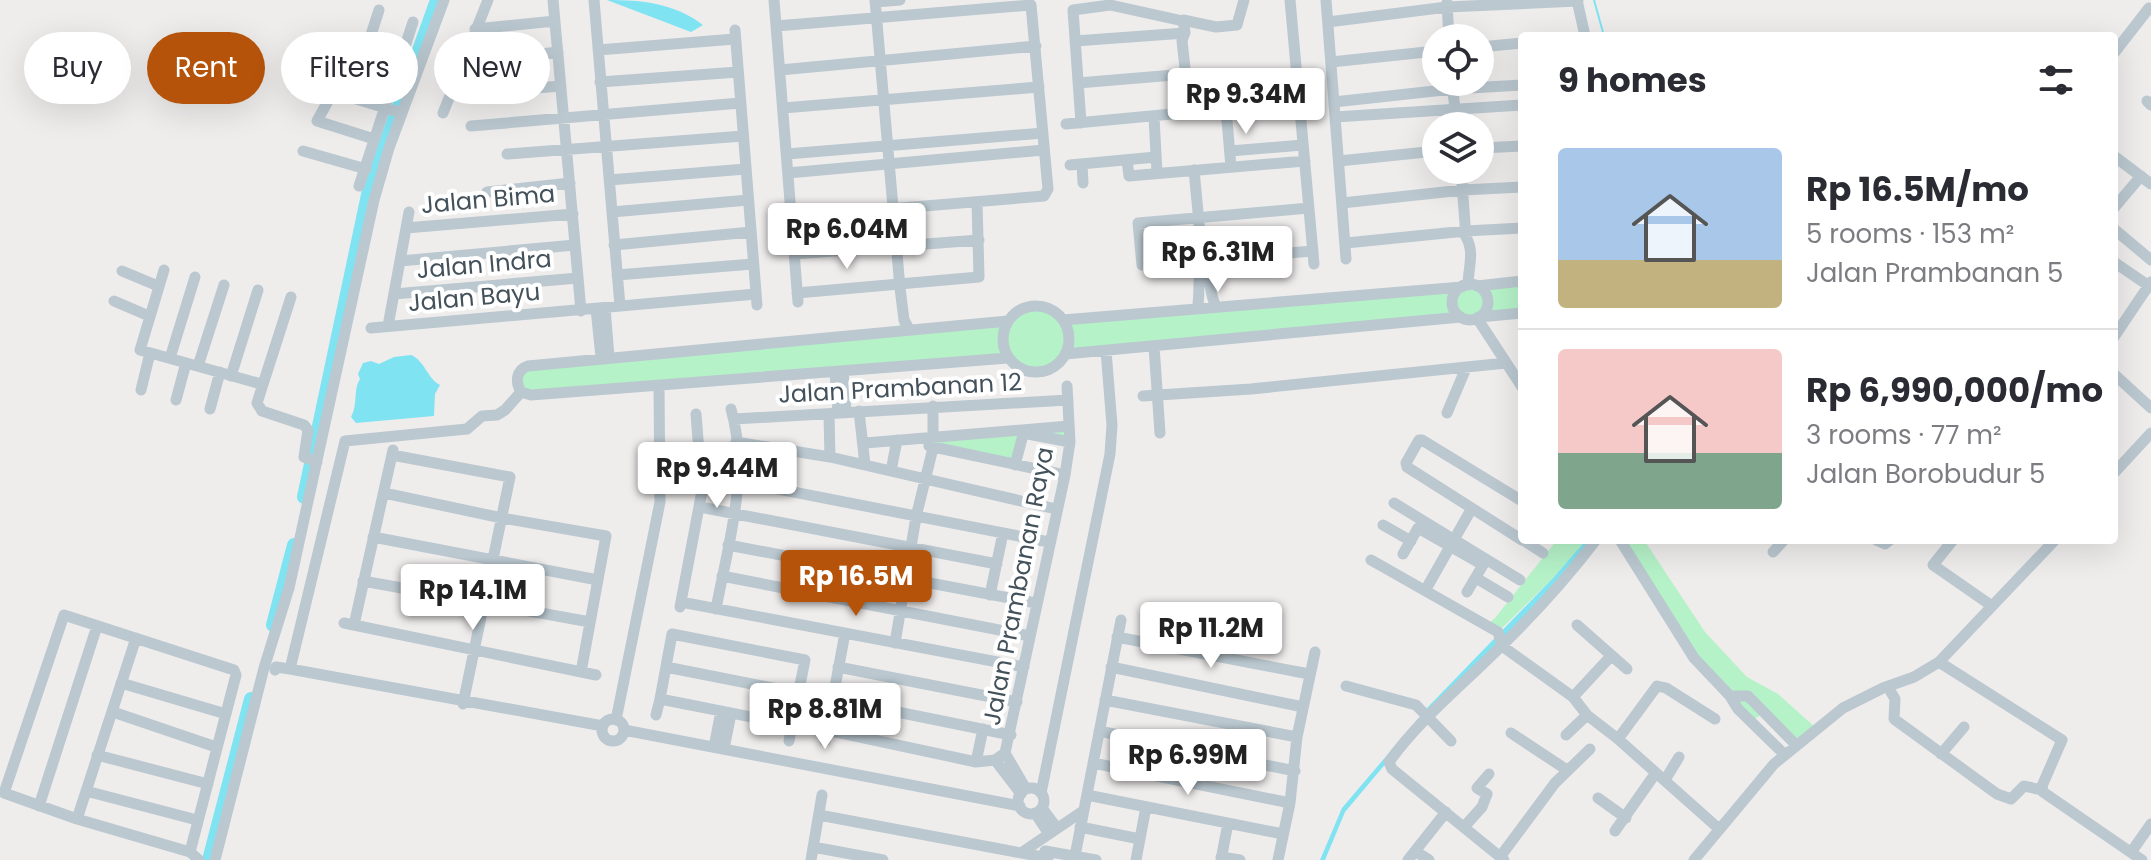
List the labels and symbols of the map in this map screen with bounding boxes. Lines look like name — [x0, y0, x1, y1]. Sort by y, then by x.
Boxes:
pin: Rp 9.34M — [1163, 68, 1329, 136]
street label: Jalan Bima — [420, 177, 556, 221]
pin: Rp 6.04M — [764, 203, 930, 271]
pin: Rp 6.31M — [1135, 226, 1301, 294]
street label: Jalan Indra — [415, 242, 553, 286]
street label: Jalan Bayu — [406, 275, 542, 319]
street label: Jalan Prambanan 12 — [777, 365, 1023, 411]
pin: Rp 9.44M — [634, 442, 800, 510]
street label: Jalan Prambanan Raya — [975, 444, 1061, 728]
pin: Rp 16.5M — [773, 550, 939, 618]
pin: Rp 14.1M — [390, 564, 556, 632]
pin: Rp 11.2M — [1128, 602, 1294, 670]
pin: Rp 8.81M — [742, 683, 908, 751]
pin: Rp 6.99M — [1105, 729, 1271, 797]

